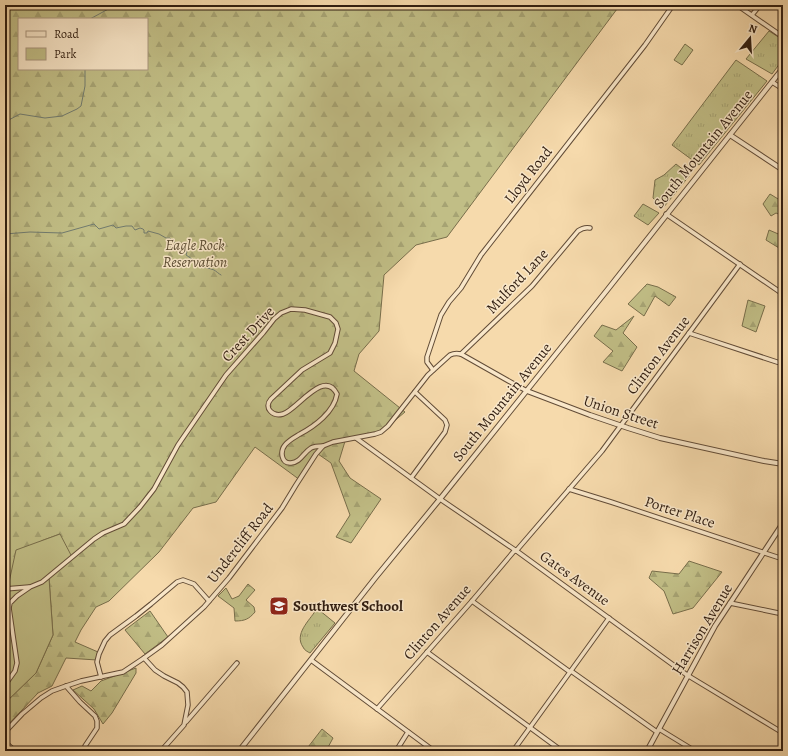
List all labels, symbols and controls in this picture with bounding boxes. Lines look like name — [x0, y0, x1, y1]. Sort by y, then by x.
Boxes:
legend — [18, 18, 148, 70]
north arrow — [730, 18, 770, 58]
text: N — [747, 21, 759, 37]
text: Road — [54, 26, 80, 42]
text: Park — [54, 46, 77, 62]
street label: South Mountain Avenue — [649, 85, 757, 213]
street label: Lloyd Road — [499, 142, 557, 208]
park label: Eagle Rock Reservation — [163, 235, 227, 272]
street label: Mulford Lane — [482, 244, 553, 318]
street label: Crest Drive — [217, 302, 279, 366]
street label: Clinton Avenue — [622, 311, 694, 398]
street label: South Mountain Avenue — [448, 338, 556, 466]
street label: Union Street — [581, 390, 661, 434]
street label: Porter Place — [642, 491, 718, 533]
street label: Undercliff Road — [202, 498, 278, 587]
street label: Gates Avenue — [536, 546, 614, 610]
street label: Harrison Avenue — [667, 579, 737, 678]
street label: Clinton Avenue — [399, 580, 475, 664]
school or university icon: Southwest School — [268, 595, 290, 617]
place label: Southwest School — [293, 596, 403, 616]

